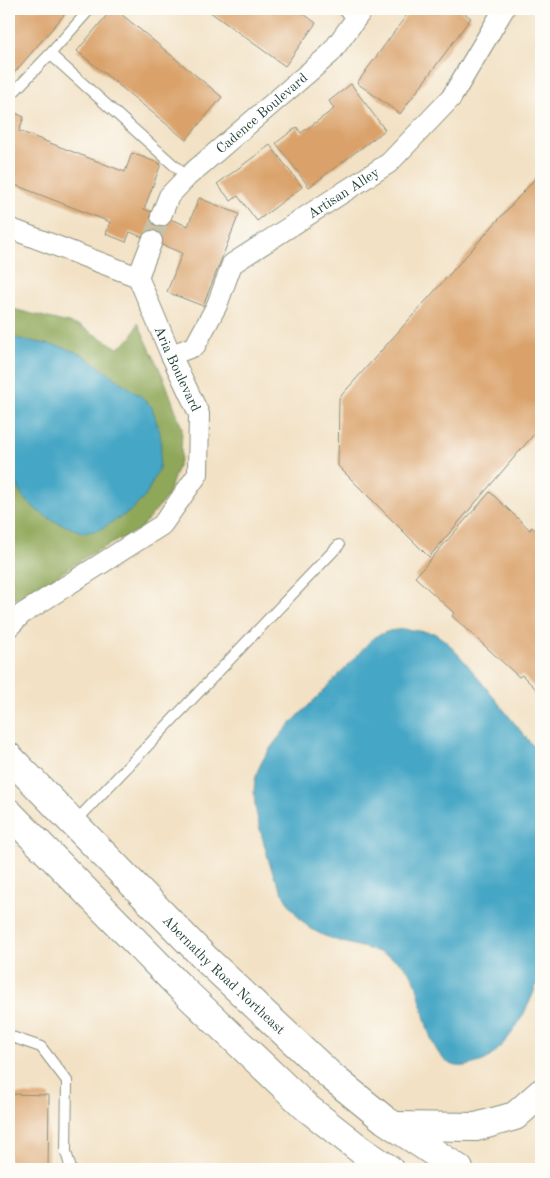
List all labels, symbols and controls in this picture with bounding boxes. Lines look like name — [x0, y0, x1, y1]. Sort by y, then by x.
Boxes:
street label: Cadence Boulevard — [214, 71, 310, 157]
street label: Artisan Alley — [306, 165, 382, 221]
street label: Aria Boulevard — [152, 324, 203, 414]
street label: Abernathy Road Northeast — [160, 913, 287, 1037]

